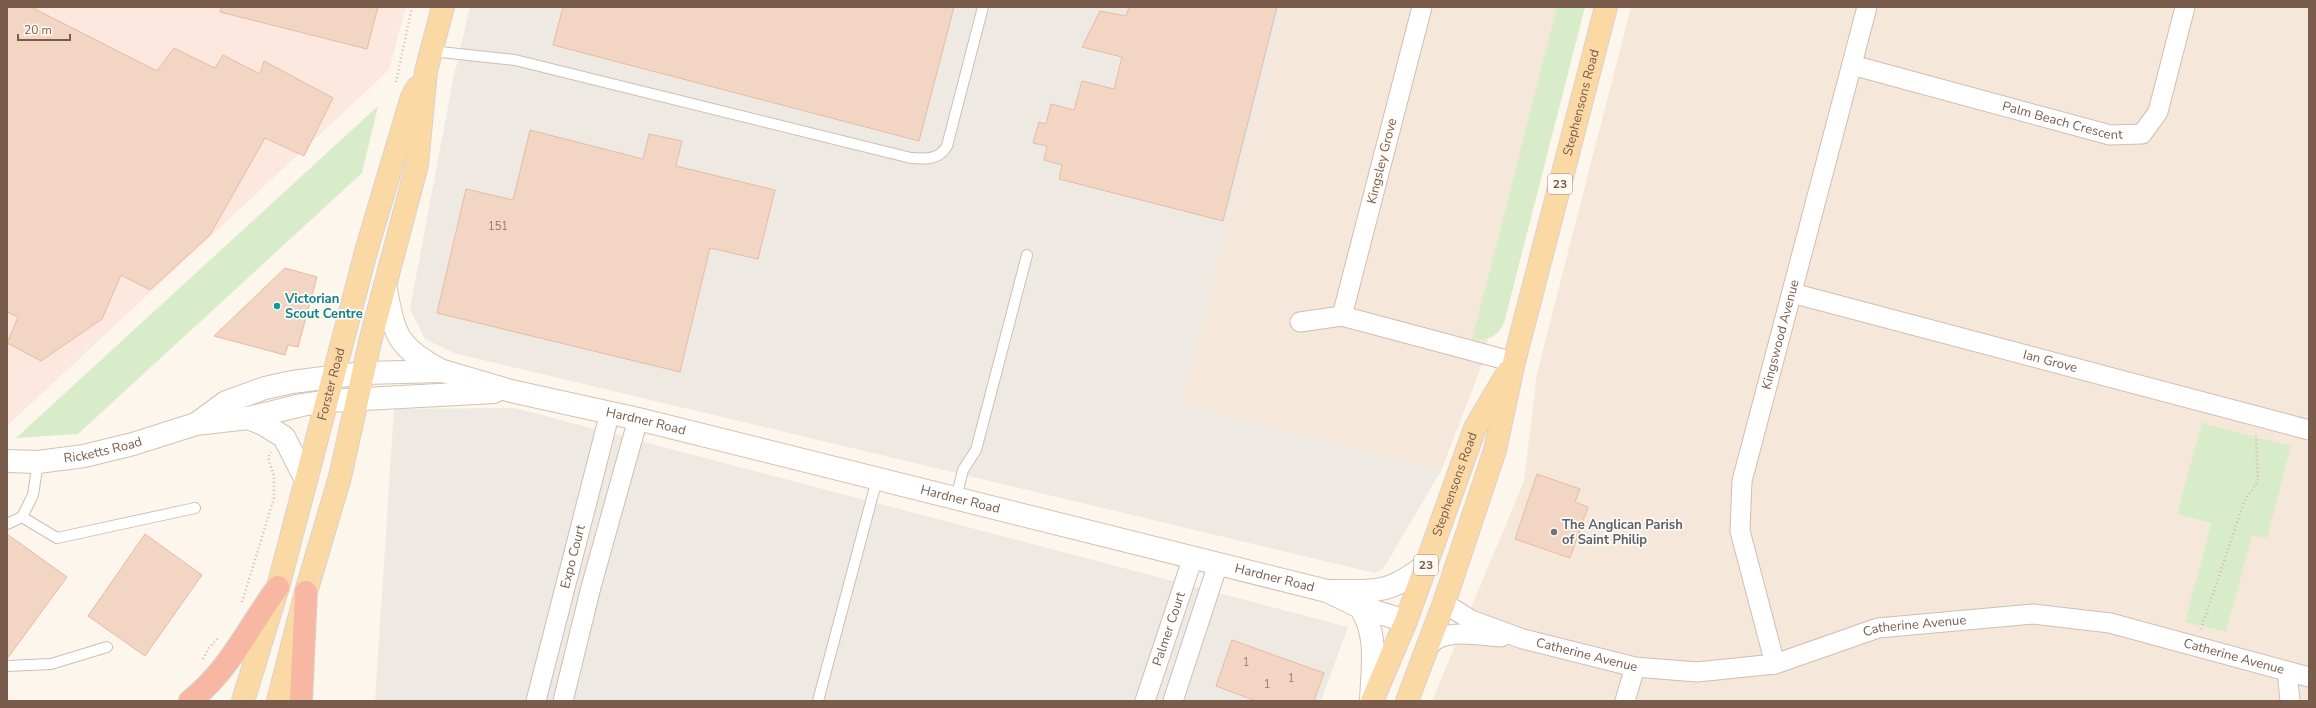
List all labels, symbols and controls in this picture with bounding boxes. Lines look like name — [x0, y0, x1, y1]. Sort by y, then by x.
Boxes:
scale bar — [18, 16, 70, 42]
text: 20 m — [24, 22, 52, 38]
street label: Stephensons Road — [1559, 47, 1604, 158]
street label: Palm Beach Crescent — [2000, 97, 2123, 144]
street label: Kingsley Grove — [1363, 116, 1401, 206]
road number: 23 — [1548, 174, 1572, 194]
house number: 151 — [488, 219, 508, 234]
street label: Kingswood Avenue — [1758, 278, 1804, 391]
place label: Victorian Scout Centre — [284, 290, 363, 323]
marker: Victorian Scout Centre — [272, 301, 282, 311]
street label: Forster Road — [313, 346, 349, 423]
street label: Ian Grove — [2021, 346, 2079, 377]
street label: Hardner Road — [604, 403, 688, 440]
street label: Stephensons Road — [1428, 430, 1482, 539]
street label: Ricketts Road — [63, 433, 144, 468]
street label: Hardner Road — [919, 481, 1002, 518]
place label: The Anglican Parish of Saint Philip — [1562, 516, 1683, 549]
street label: Expo Court — [556, 523, 590, 590]
marker: The Anglican Parish of Saint Philip — [1549, 527, 1559, 537]
road number: 23 — [1414, 555, 1438, 575]
street label: Hardner Road — [1233, 559, 1316, 597]
street label: Palmer Court — [1148, 589, 1190, 668]
street label: Catherine Avenue — [1860, 611, 1967, 642]
street label: Catherine Avenue — [1534, 634, 1639, 676]
street label: Catherine Avenue — [2181, 634, 2287, 679]
house number: 1 — [1243, 655, 1249, 670]
house number: 1 — [1288, 671, 1294, 686]
house number: 1 — [1264, 677, 1270, 692]

